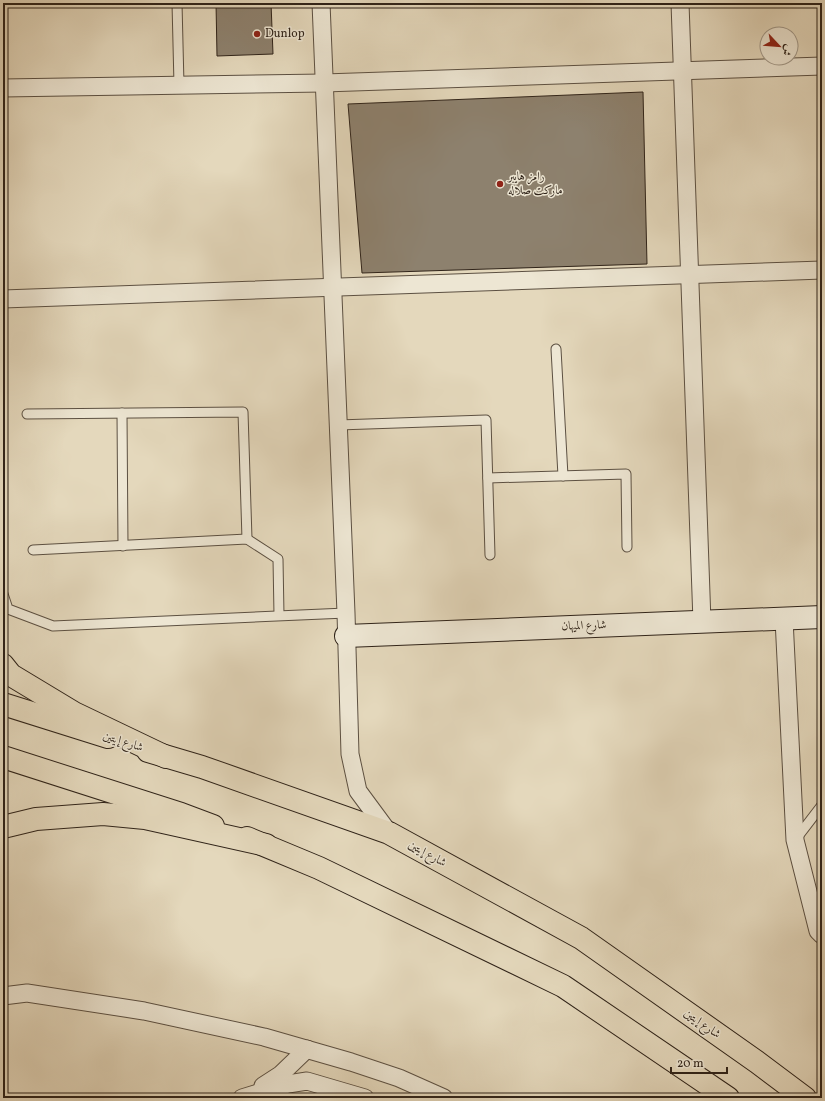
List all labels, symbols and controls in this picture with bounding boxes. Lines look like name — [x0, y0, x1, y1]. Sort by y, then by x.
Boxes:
place label: Dunlop — [265, 26, 305, 42]
north arrow — [759, 26, 799, 66]
marker: Dunlop — [252, 29, 262, 39]
text: ش — [777, 42, 796, 58]
place label: رامز هايبر ماركت صلاله — [506, 169, 563, 199]
marker: رامز هايبر ماركت صلاله — [495, 179, 505, 189]
street label: شارع الميهان — [561, 617, 607, 637]
street label: شارع إيتين — [100, 728, 145, 758]
street label: شارع إيتين — [404, 837, 449, 873]
street label: شارع إيتين — [679, 1006, 724, 1044]
scale bar — [671, 1049, 727, 1075]
text: 20 m — [677, 1056, 704, 1072]

